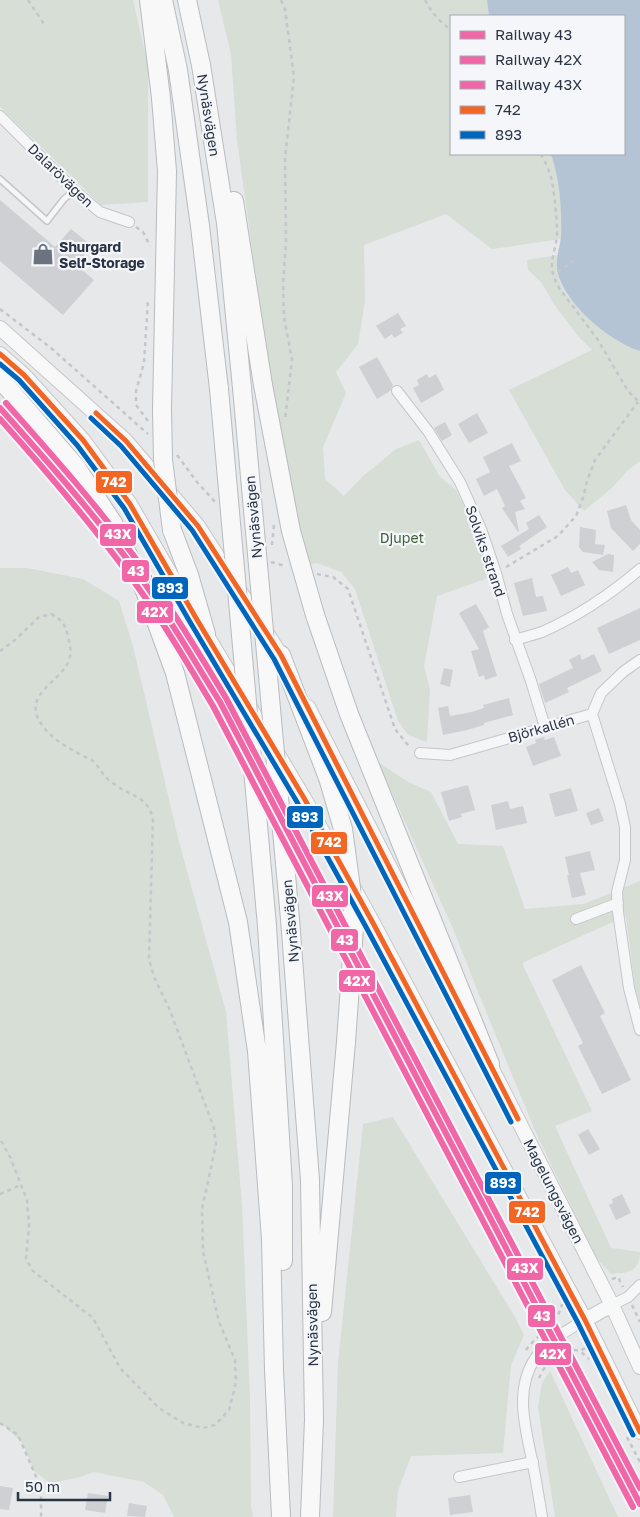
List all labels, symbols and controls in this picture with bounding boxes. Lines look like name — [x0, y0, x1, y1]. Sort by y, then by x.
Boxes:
legend — [450, 15, 625, 155]
text: Railway 43 — [495, 25, 572, 43]
text: Railway 42X — [495, 50, 582, 68]
street label: Nynäsvägen — [194, 73, 224, 157]
text: Railway 43X — [495, 75, 582, 93]
text: 742 — [495, 100, 521, 118]
text: 893 — [495, 125, 522, 143]
street label: Dalarövägen — [25, 140, 97, 210]
place label: Shurgard Self-Storage — [59, 238, 145, 271]
shop icon: Shurgard Self-Storage — [30, 241, 56, 267]
line badge: 742 — [95, 470, 133, 494]
text: 742 — [102, 473, 127, 490]
street label: Nynäsvägen — [241, 475, 265, 559]
street label: Solviks strand — [462, 503, 510, 599]
line badge: 43X — [99, 523, 137, 547]
text: 43X — [104, 525, 132, 542]
park label: Djupet — [380, 529, 424, 546]
line badge: 43 — [121, 559, 150, 583]
text: 43 — [127, 562, 145, 579]
line badge: 893 — [151, 576, 189, 600]
text: 893 — [157, 579, 183, 596]
line badge: 42X — [136, 600, 174, 624]
text: 42X — [141, 603, 169, 620]
street label: Björkallén — [506, 710, 576, 746]
line badge: 893 — [286, 805, 324, 829]
text: 893 — [292, 808, 318, 825]
line badge: 742 — [310, 831, 348, 855]
text: 742 — [317, 833, 342, 850]
street label: Nynäsvägen — [278, 879, 302, 963]
line badge: 43X — [311, 884, 349, 908]
text: 43X — [316, 887, 344, 904]
line badge: 43 — [330, 928, 359, 952]
text: 43 — [336, 931, 354, 948]
line badge: 42X — [338, 969, 376, 993]
text: 42X — [343, 972, 371, 989]
street label: Magelungsvägen — [520, 1136, 588, 1246]
line badge: 893 — [484, 1171, 522, 1195]
text: 893 — [490, 1174, 516, 1191]
line badge: 742 — [508, 1200, 546, 1224]
text: 742 — [515, 1203, 540, 1220]
line badge: 43X — [506, 1257, 544, 1281]
text: 43X — [511, 1259, 539, 1276]
street label: Nynäsvägen — [303, 1283, 321, 1367]
line badge: 43 — [527, 1304, 556, 1328]
text: 43 — [533, 1307, 551, 1324]
line badge: 42X — [534, 1342, 572, 1366]
text: 42X — [539, 1345, 567, 1362]
scale bar — [18, 1470, 110, 1502]
text: 50 m — [25, 1477, 60, 1495]

